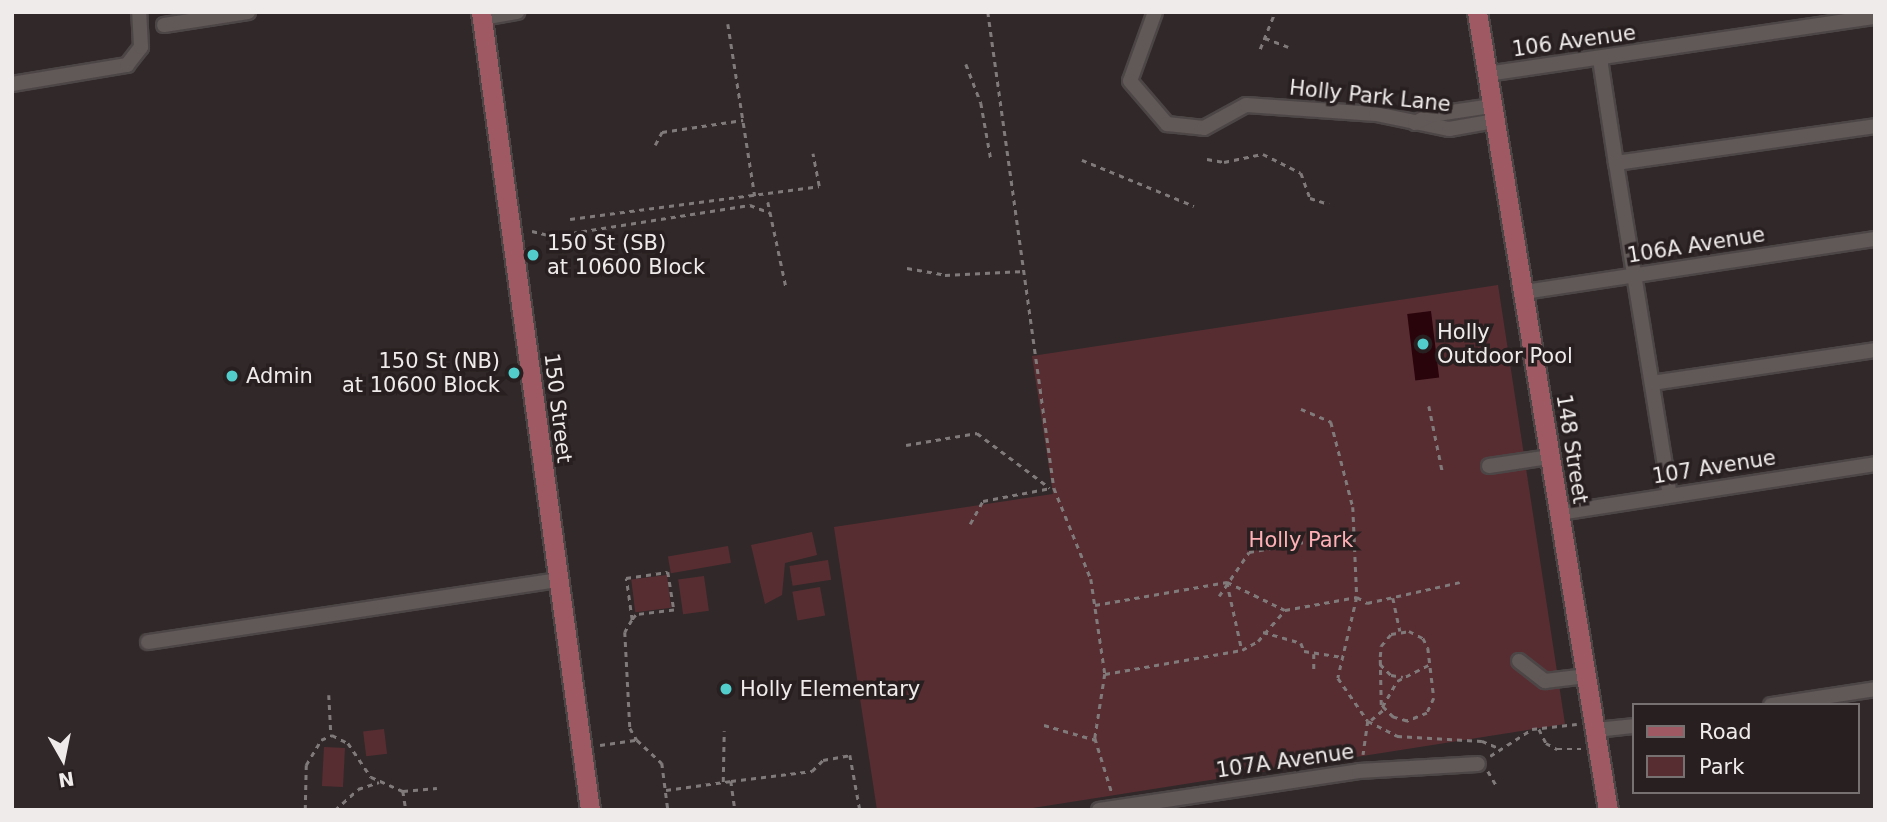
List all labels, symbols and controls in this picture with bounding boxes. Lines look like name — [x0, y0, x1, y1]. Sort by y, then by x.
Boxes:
street label: 106 Avenue — [1510, 20, 1638, 62]
street label: Holly Park Lane — [1288, 75, 1452, 117]
street label: 106A Avenue — [1625, 222, 1767, 268]
place label: 150 St (SB) at 10600 Block — [547, 230, 705, 280]
marker: 150 St (SB) at 10600 Block — [525, 247, 541, 263]
place label: Holly Outdoor Pool — [1437, 319, 1573, 369]
marker: Holly Outdoor Pool — [1415, 336, 1431, 352]
place label: 150 St (NB) at 10600 Block — [342, 348, 500, 398]
street label: 150 Street — [539, 352, 577, 464]
place label: Admin — [246, 363, 313, 389]
marker: 150 St (NB) at 10600 Block — [506, 365, 522, 381]
marker: Admin — [224, 368, 240, 384]
street label: 148 Street — [1551, 392, 1593, 506]
street label: 107 Avenue — [1650, 445, 1778, 489]
park label: Holly Park — [1249, 527, 1353, 553]
place label: Holly Elementary — [740, 676, 920, 702]
marker: Holly Elementary — [718, 681, 734, 697]
legend — [1632, 703, 1859, 794]
text: Road — [1699, 720, 1752, 744]
north arrow — [28, 724, 98, 794]
street label: 107A Avenue — [1214, 739, 1356, 783]
text: Park — [1699, 755, 1744, 779]
text: N — [57, 768, 76, 792]

